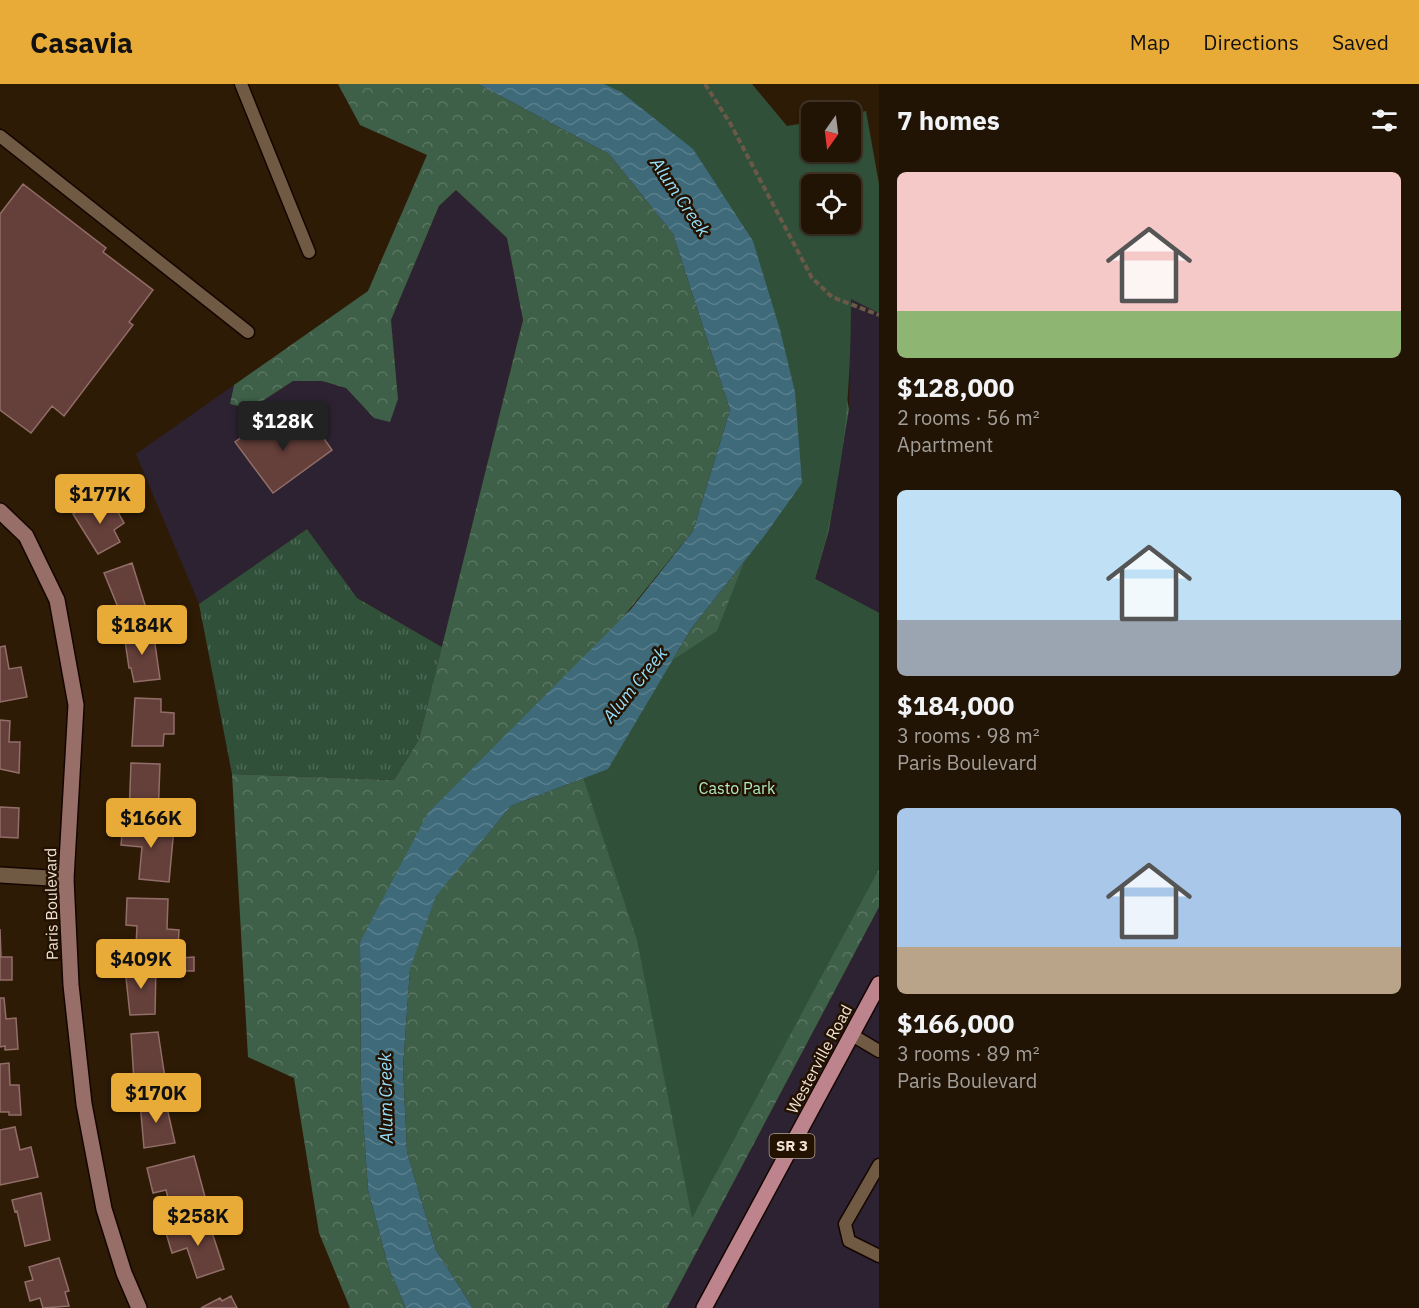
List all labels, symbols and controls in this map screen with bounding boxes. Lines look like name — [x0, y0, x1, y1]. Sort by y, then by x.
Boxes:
text: Casavia — [30, 24, 133, 61]
text: Map — [1130, 28, 1170, 56]
text: Directions — [1203, 28, 1299, 56]
text: Saved — [1332, 28, 1389, 56]
north arrow — [801, 102, 861, 162]
map controls — [801, 102, 861, 234]
text: 7 homes — [897, 103, 1000, 137]
icon: filters — [1368, 104, 1401, 137]
water label: Alum Creek — [645, 152, 716, 241]
button: locate — [801, 174, 861, 234]
icon: home — [1095, 211, 1203, 319]
text: $128,000 — [897, 370, 1014, 404]
pin: $128K — [241, 401, 325, 452]
text: 2 rooms · 56 m² — [897, 404, 1040, 431]
text: $128K — [252, 407, 314, 434]
text: Apartment — [897, 431, 993, 458]
pin: $177K — [58, 474, 142, 525]
text: $177K — [69, 480, 131, 507]
icon: home — [1095, 529, 1203, 637]
pin: $184K — [100, 605, 184, 656]
text: $184K — [111, 611, 173, 638]
water label: Alum Creek — [597, 642, 672, 728]
text: $184,000 — [897, 688, 1014, 722]
text: 3 rooms · 98 m² — [897, 722, 1040, 749]
text: Paris Boulevard — [897, 749, 1037, 776]
park label: Casto Park — [699, 778, 776, 798]
pin: $166K — [109, 798, 193, 849]
text: $166K — [120, 804, 182, 831]
icon: home — [1095, 847, 1203, 955]
street label: Paris Boulevard — [40, 848, 62, 960]
pin: $409K — [99, 939, 183, 990]
text: $409K — [110, 945, 172, 972]
street label: Westerville Road — [782, 1001, 856, 1117]
text: $166,000 — [897, 1006, 1014, 1040]
text: 3 rooms · 89 m² — [897, 1040, 1040, 1067]
water label: Alum Creek — [373, 1052, 398, 1145]
text: Paris Boulevard — [897, 1067, 1037, 1094]
pin: $170K — [114, 1073, 198, 1124]
text: $170K — [125, 1079, 187, 1106]
road number: SR 3 — [770, 1134, 814, 1158]
pin: $258K — [156, 1196, 240, 1247]
text: $258K — [167, 1202, 229, 1229]

